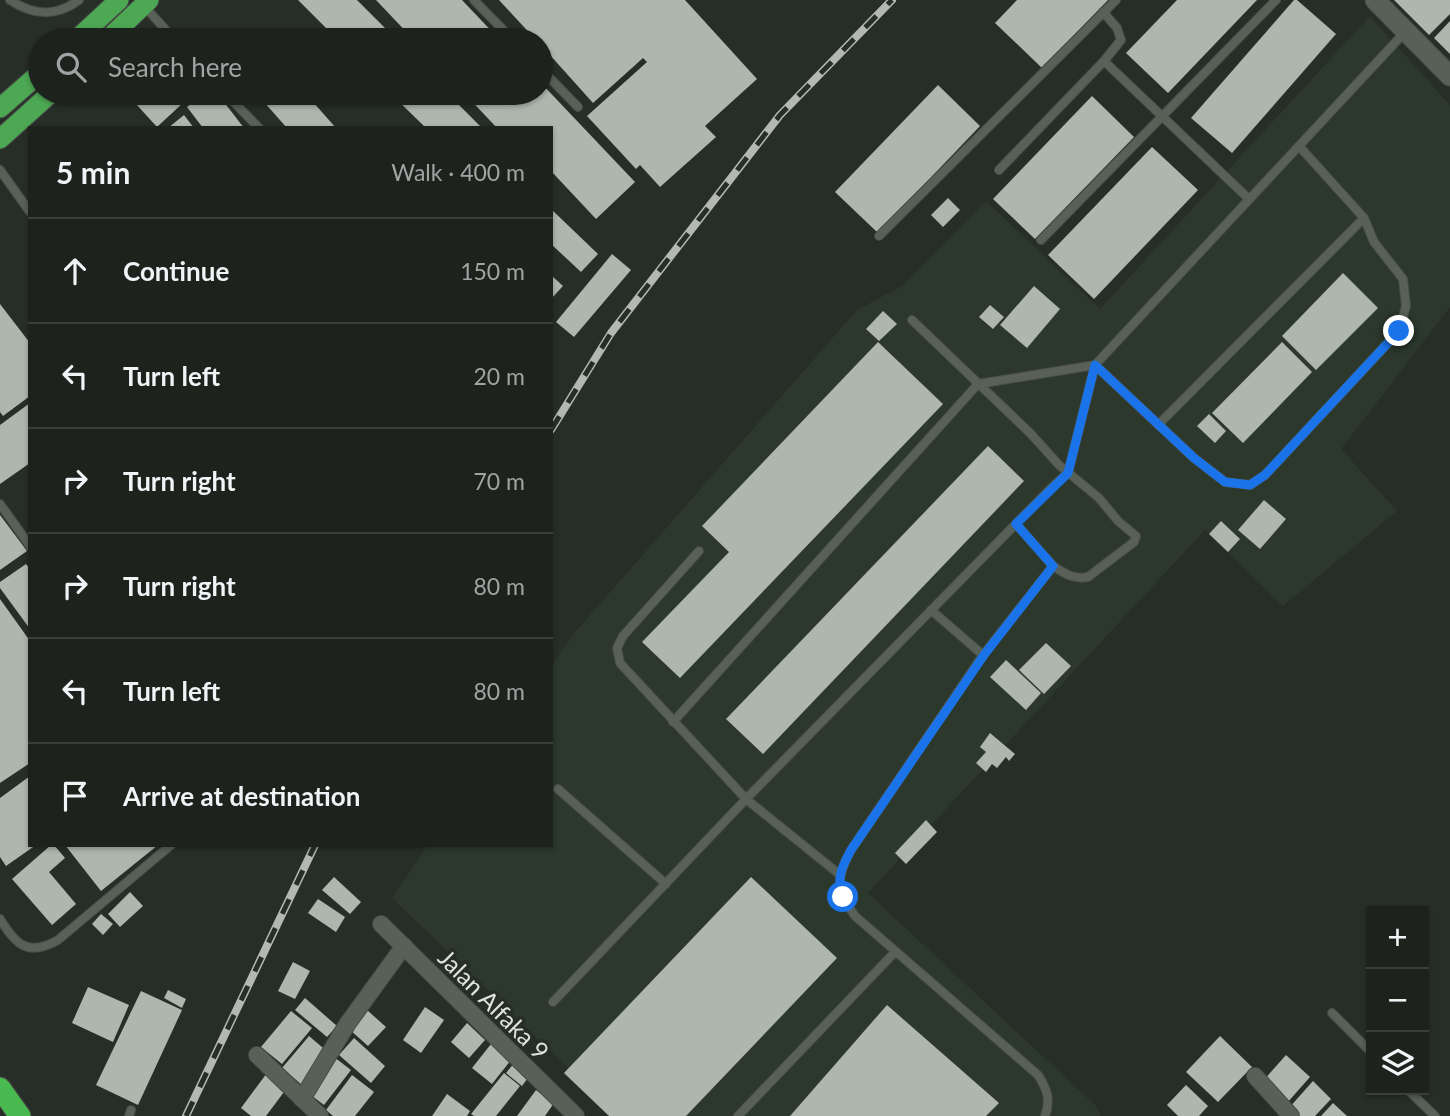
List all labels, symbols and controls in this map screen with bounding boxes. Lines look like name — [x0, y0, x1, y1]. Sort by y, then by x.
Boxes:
search box — [28, 28, 553, 105]
icon: search — [52, 48, 90, 86]
text: Search here — [108, 51, 242, 83]
text: 5 min — [56, 154, 130, 190]
text: Walk · 400 m — [391, 158, 525, 186]
icon: ahead — [56, 252, 94, 290]
text: Continue — [123, 255, 229, 287]
text: 150 m — [460, 257, 525, 285]
route end — [1383, 315, 1414, 346]
icon: left — [56, 357, 94, 395]
text: Turn left — [123, 360, 220, 392]
text: 20 m — [474, 362, 525, 390]
icon: right — [56, 462, 94, 500]
text: Turn right — [123, 465, 236, 497]
text: 70 m — [474, 467, 525, 495]
icon: right — [56, 567, 94, 605]
text: Turn right — [123, 570, 236, 602]
text: 80 m — [474, 572, 525, 600]
icon: left — [56, 672, 94, 710]
text: Turn left — [123, 675, 220, 707]
text: 80 m — [474, 677, 525, 705]
icon: arrive — [56, 777, 94, 815]
text: Arrive at destination — [123, 780, 360, 812]
route start — [827, 881, 858, 912]
map controls — [1366, 906, 1429, 1095]
button: + — [1366, 906, 1429, 969]
street label: Jalan Alfaka 9 — [433, 943, 555, 1065]
button: − — [1366, 969, 1429, 1032]
button: layers — [1366, 1032, 1429, 1095]

